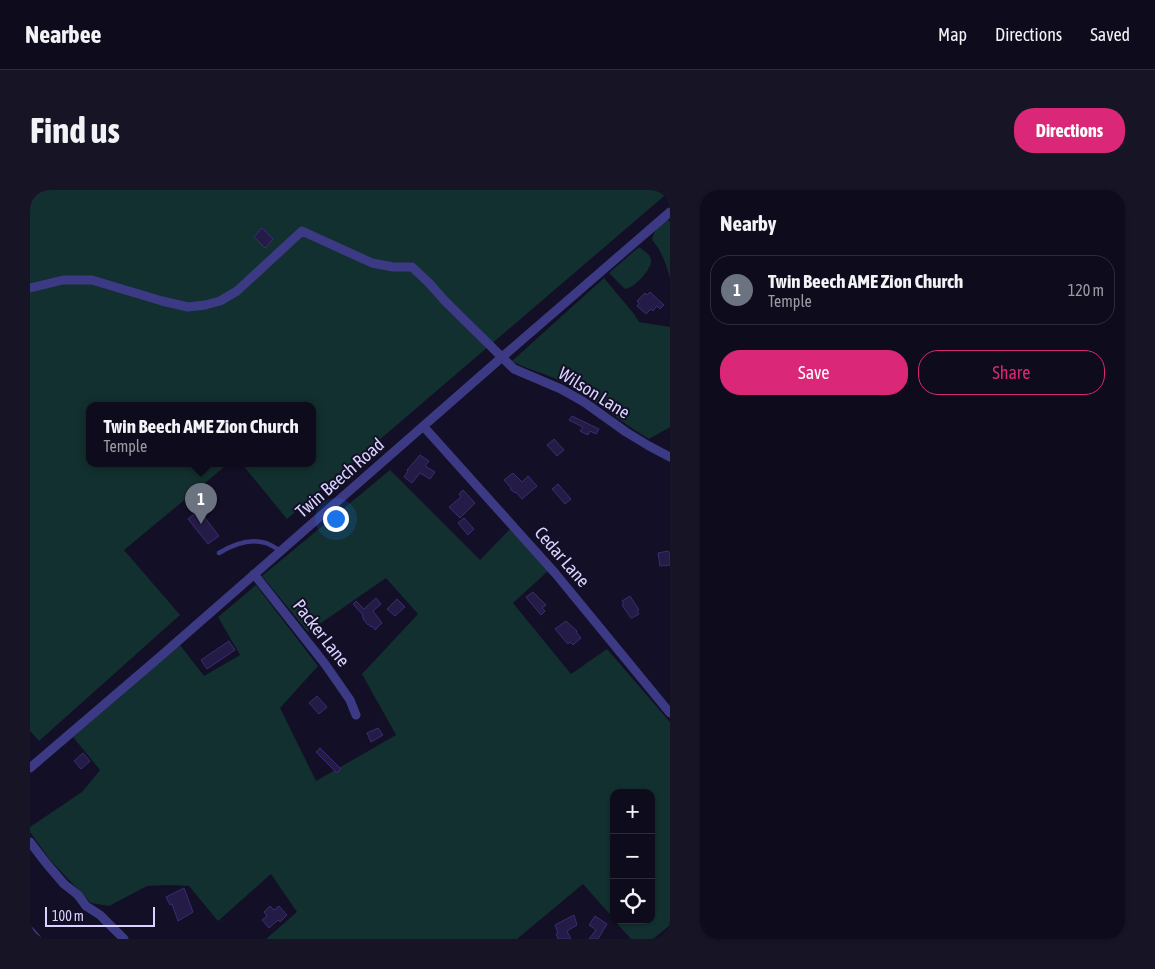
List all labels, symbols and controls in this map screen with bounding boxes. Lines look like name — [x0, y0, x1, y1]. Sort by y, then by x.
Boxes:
text: Nearbee — [25, 21, 101, 48]
text: Map — [938, 24, 967, 45]
text: Directions — [995, 24, 1062, 45]
text: Saved — [1090, 24, 1130, 45]
button: Directions — [1014, 108, 1125, 153]
text: Find us — [30, 110, 120, 150]
text: Nearby — [720, 211, 776, 235]
text: Twin Beech AME Zion Church — [768, 270, 963, 292]
text: 1 — [733, 281, 741, 299]
text: 120 m — [1068, 281, 1104, 299]
text: Temple — [768, 292, 812, 310]
button: Save — [720, 350, 908, 395]
button: Share — [918, 350, 1105, 395]
street label: Wilson Lane — [555, 362, 634, 423]
popup — [86, 402, 316, 467]
text: Twin Beech AME Zion Church — [103, 415, 299, 437]
street label: Twin Beech Road — [291, 434, 388, 522]
text: Temple — [103, 437, 147, 455]
pin: 1 — [185, 483, 217, 524]
your location — [323, 506, 349, 532]
street label: Cedar Lane — [530, 522, 594, 591]
street label: Packer Lane — [289, 595, 354, 670]
map controls — [610, 789, 655, 924]
button: + — [610, 789, 655, 834]
button: − — [610, 834, 655, 879]
button: locate — [610, 879, 655, 924]
scale bar — [45, 904, 155, 927]
text: 100 m — [52, 908, 84, 924]

